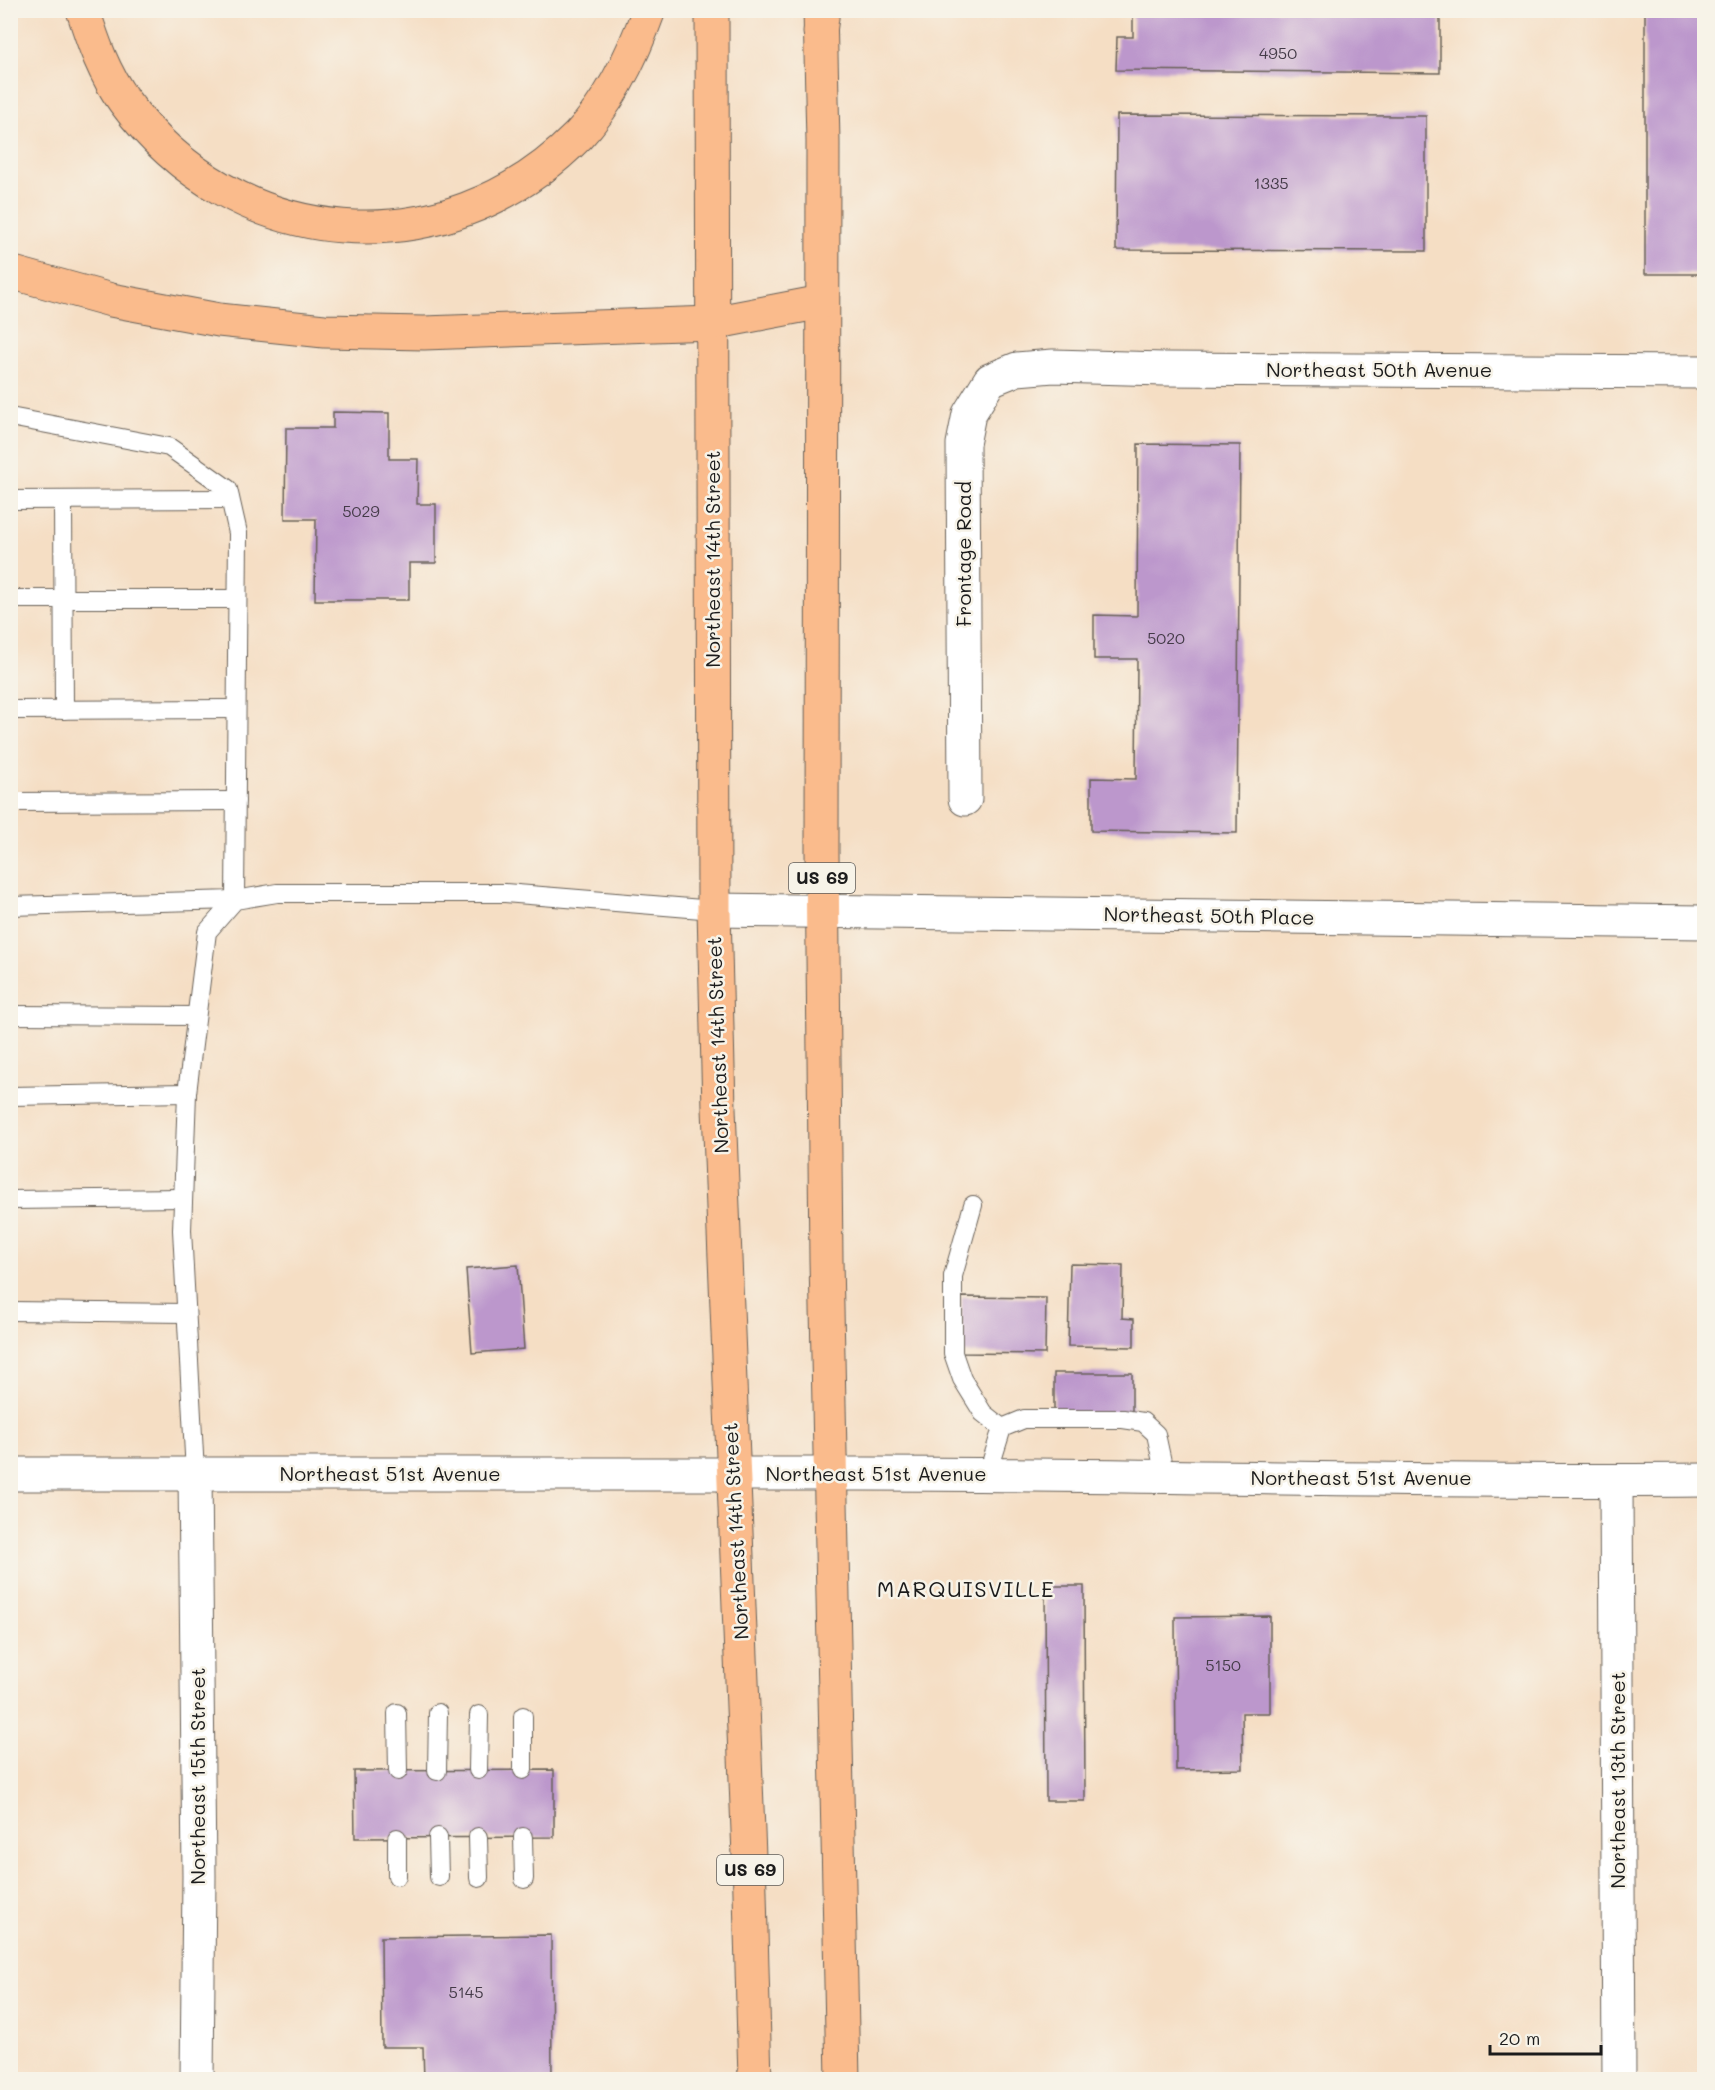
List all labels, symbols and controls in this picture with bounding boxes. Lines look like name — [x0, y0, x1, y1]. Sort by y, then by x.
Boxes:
house number: 4950 — [1259, 42, 1297, 63]
house number: 1335 — [1253, 172, 1289, 193]
street label: Northeast 50th Avenue — [1266, 356, 1492, 382]
street label: Northeast 14th Street — [699, 450, 725, 668]
street label: Frontage Road — [950, 481, 976, 627]
house number: 5029 — [342, 500, 380, 521]
house number: 5020 — [1147, 627, 1185, 648]
road number: US 69 — [789, 863, 855, 893]
street label: Northeast 50th Place — [1103, 900, 1315, 930]
street label: Northeast 14th Street — [700, 936, 734, 1154]
street label: Northeast 14th Street — [716, 1422, 754, 1640]
street label: Northeast 51st Avenue — [279, 1460, 501, 1486]
street label: Northeast 51st Avenue — [765, 1460, 987, 1486]
street label: Northeast 51st Avenue — [1250, 1464, 1472, 1490]
district label: MARQUISVILLE — [877, 1574, 1055, 1603]
house number: 5150 — [1205, 1654, 1241, 1675]
street label: Northeast 15th Street — [184, 1667, 210, 1885]
street label: Northeast 13th Street — [1604, 1671, 1630, 1889]
road number: US 69 — [717, 1855, 783, 1885]
house number: 5145 — [448, 1981, 484, 2002]
scale bar — [1490, 2018, 1601, 2056]
text: 20 m — [1499, 2026, 1540, 2050]

